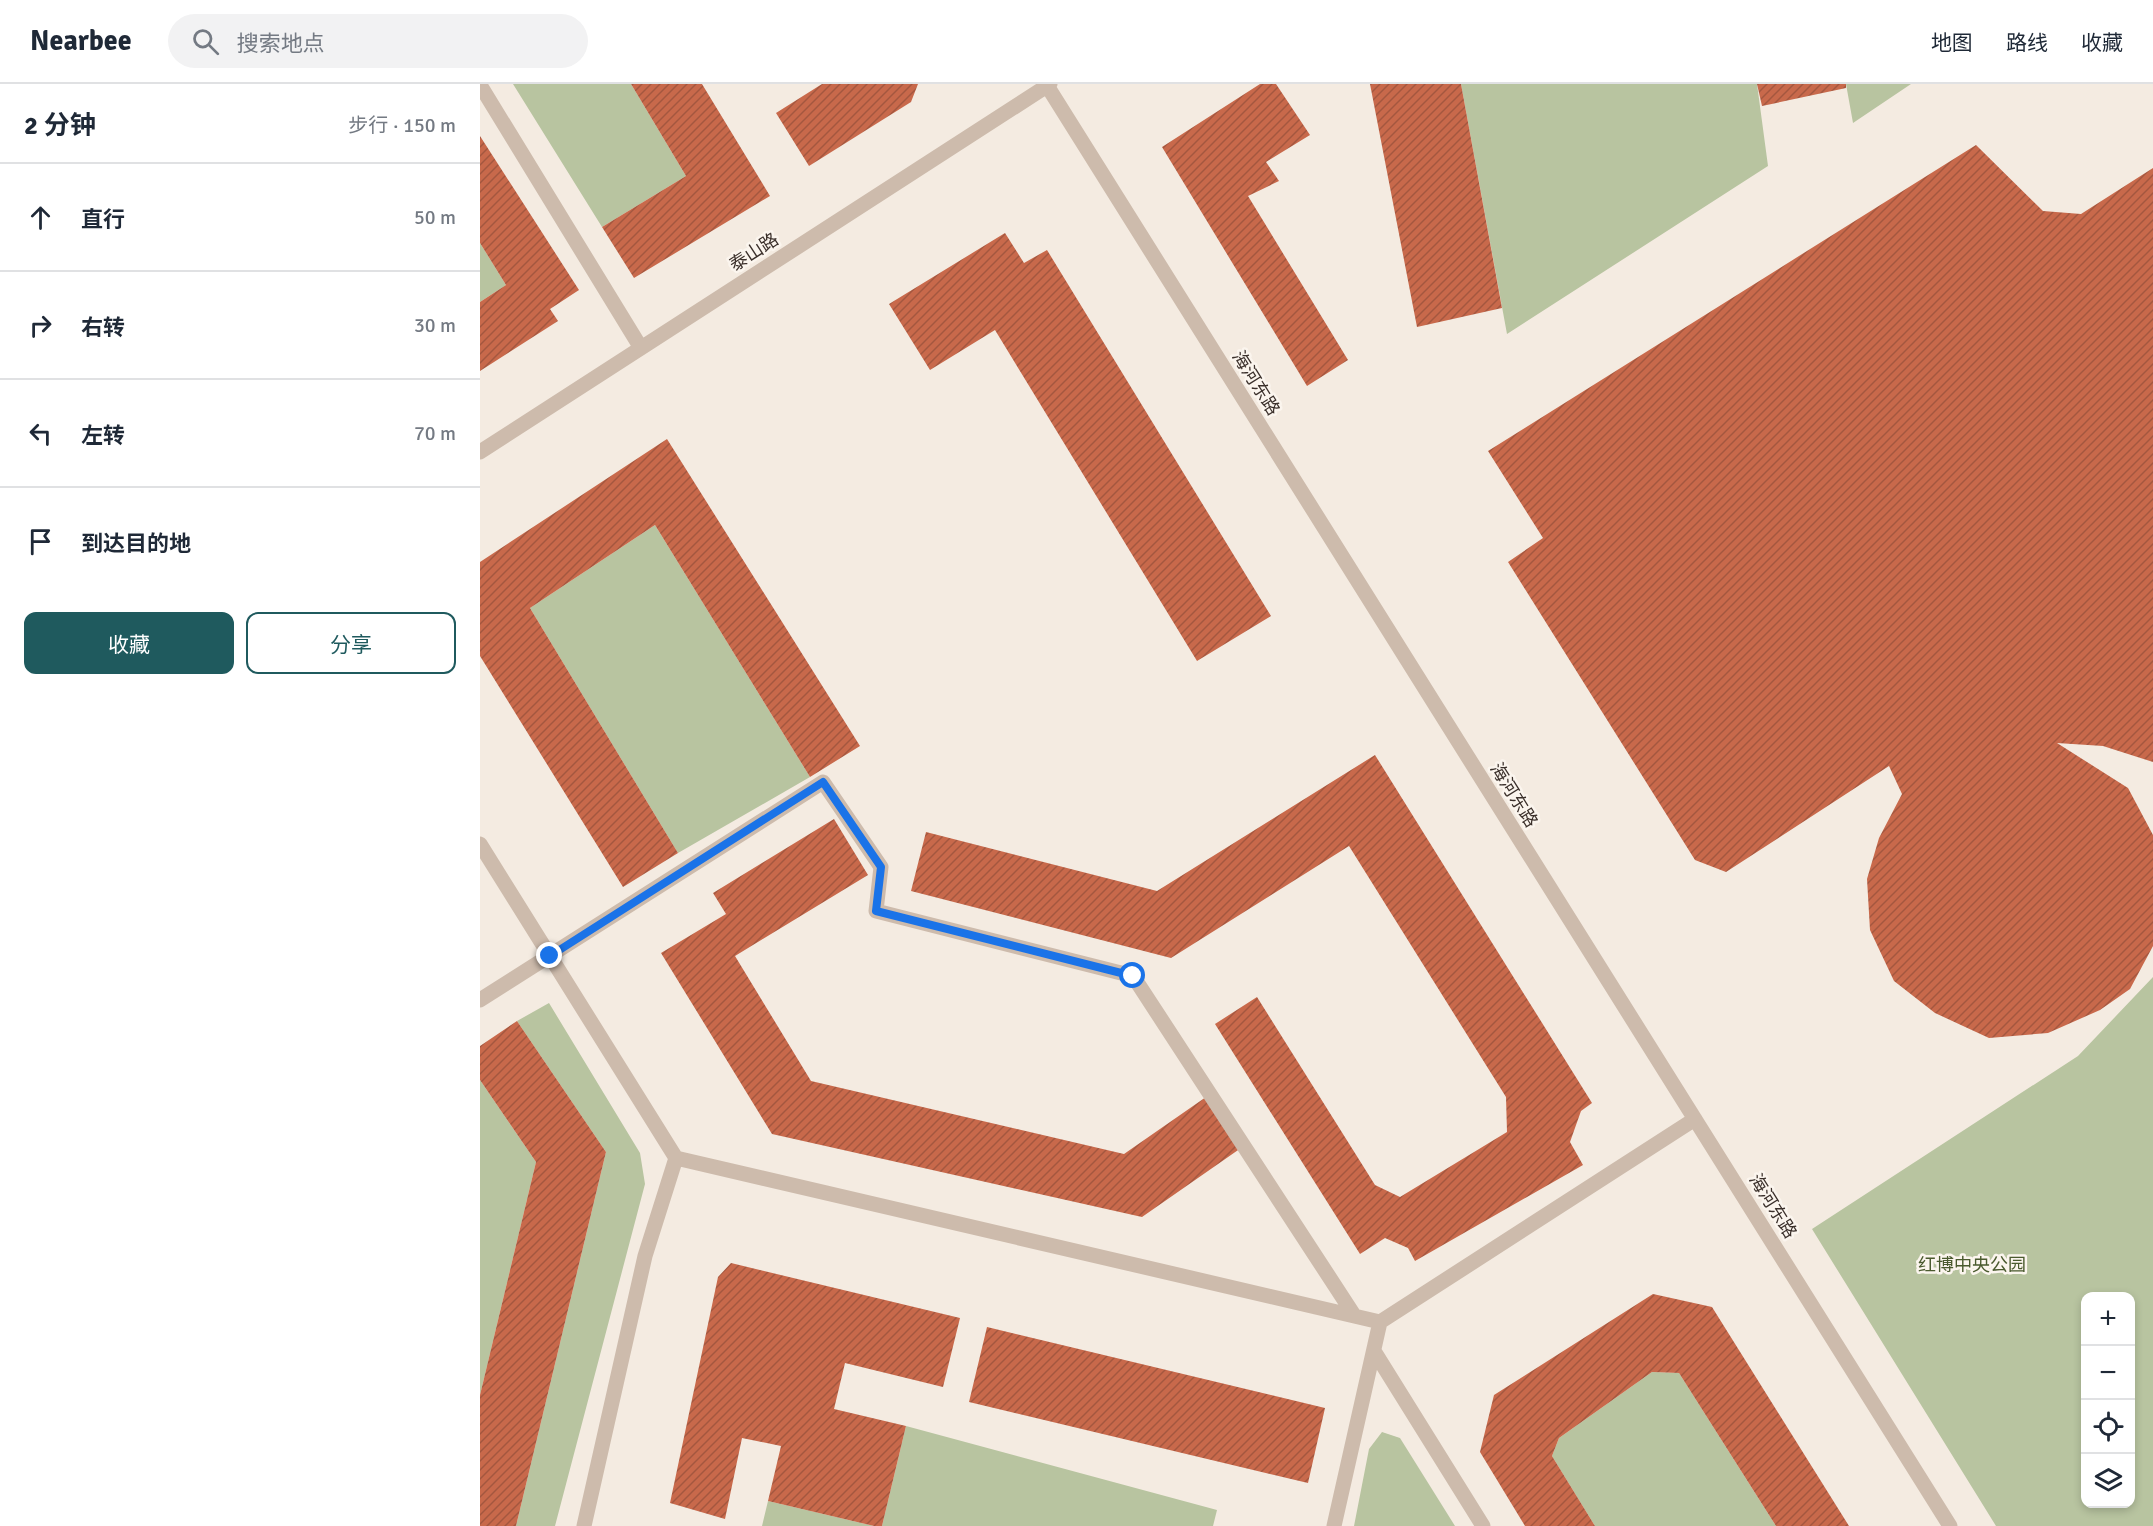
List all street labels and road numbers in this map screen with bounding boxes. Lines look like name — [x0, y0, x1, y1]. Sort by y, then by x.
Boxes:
street label: 泰山路 — [725, 228, 783, 276]
street label: 海河东路 — [1228, 347, 1284, 419]
street label: 海河东路 — [1486, 759, 1542, 831]
street label: 海河东路 — [1745, 1170, 1801, 1242]

